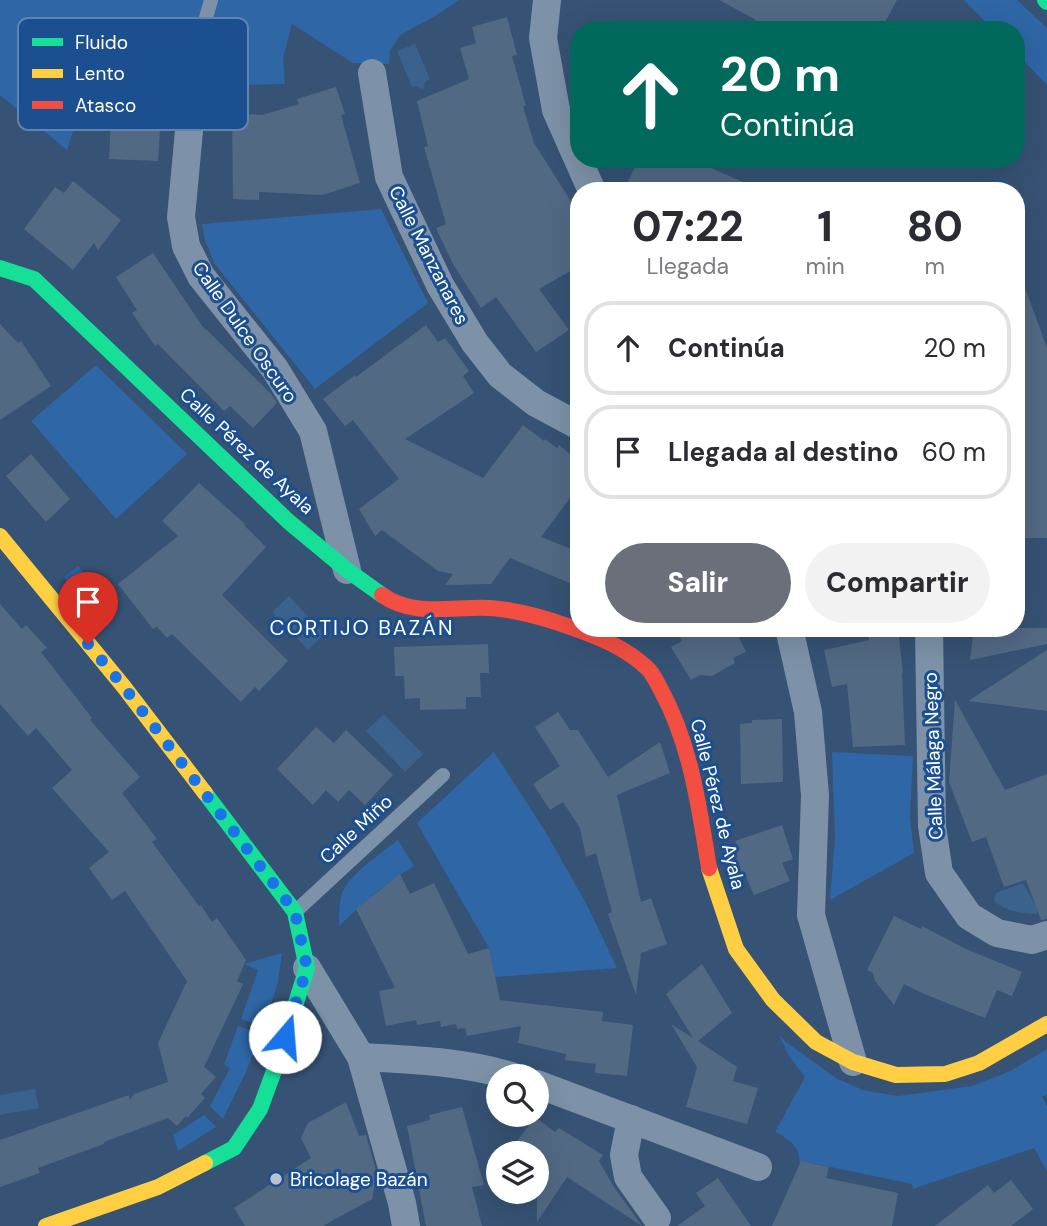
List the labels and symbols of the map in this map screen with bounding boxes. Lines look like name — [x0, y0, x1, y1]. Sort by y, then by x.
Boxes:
legend — [18, 18, 248, 130]
text: Fluido — [75, 30, 128, 55]
text: Lento — [75, 61, 125, 86]
text: Atasco — [75, 93, 136, 118]
street label: Calle Manzanares — [383, 181, 475, 329]
street label: Calle Dulce Oscuro — [187, 256, 303, 408]
street label: Calle Pérez de Ayala — [175, 382, 319, 520]
pin — [58, 572, 118, 644]
district label: CORTIJO BAZÁN — [269, 614, 455, 642]
street label: Calle Málaga Negro — [918, 672, 948, 840]
street label: Calle Pérez de Ayala — [685, 716, 751, 892]
street label: Calle Miño — [314, 789, 398, 869]
position arrow — [248, 1000, 322, 1074]
place label: Bricolage Bazán — [290, 1167, 428, 1192]
marker: Bricolage Bazán — [268, 1171, 284, 1187]

